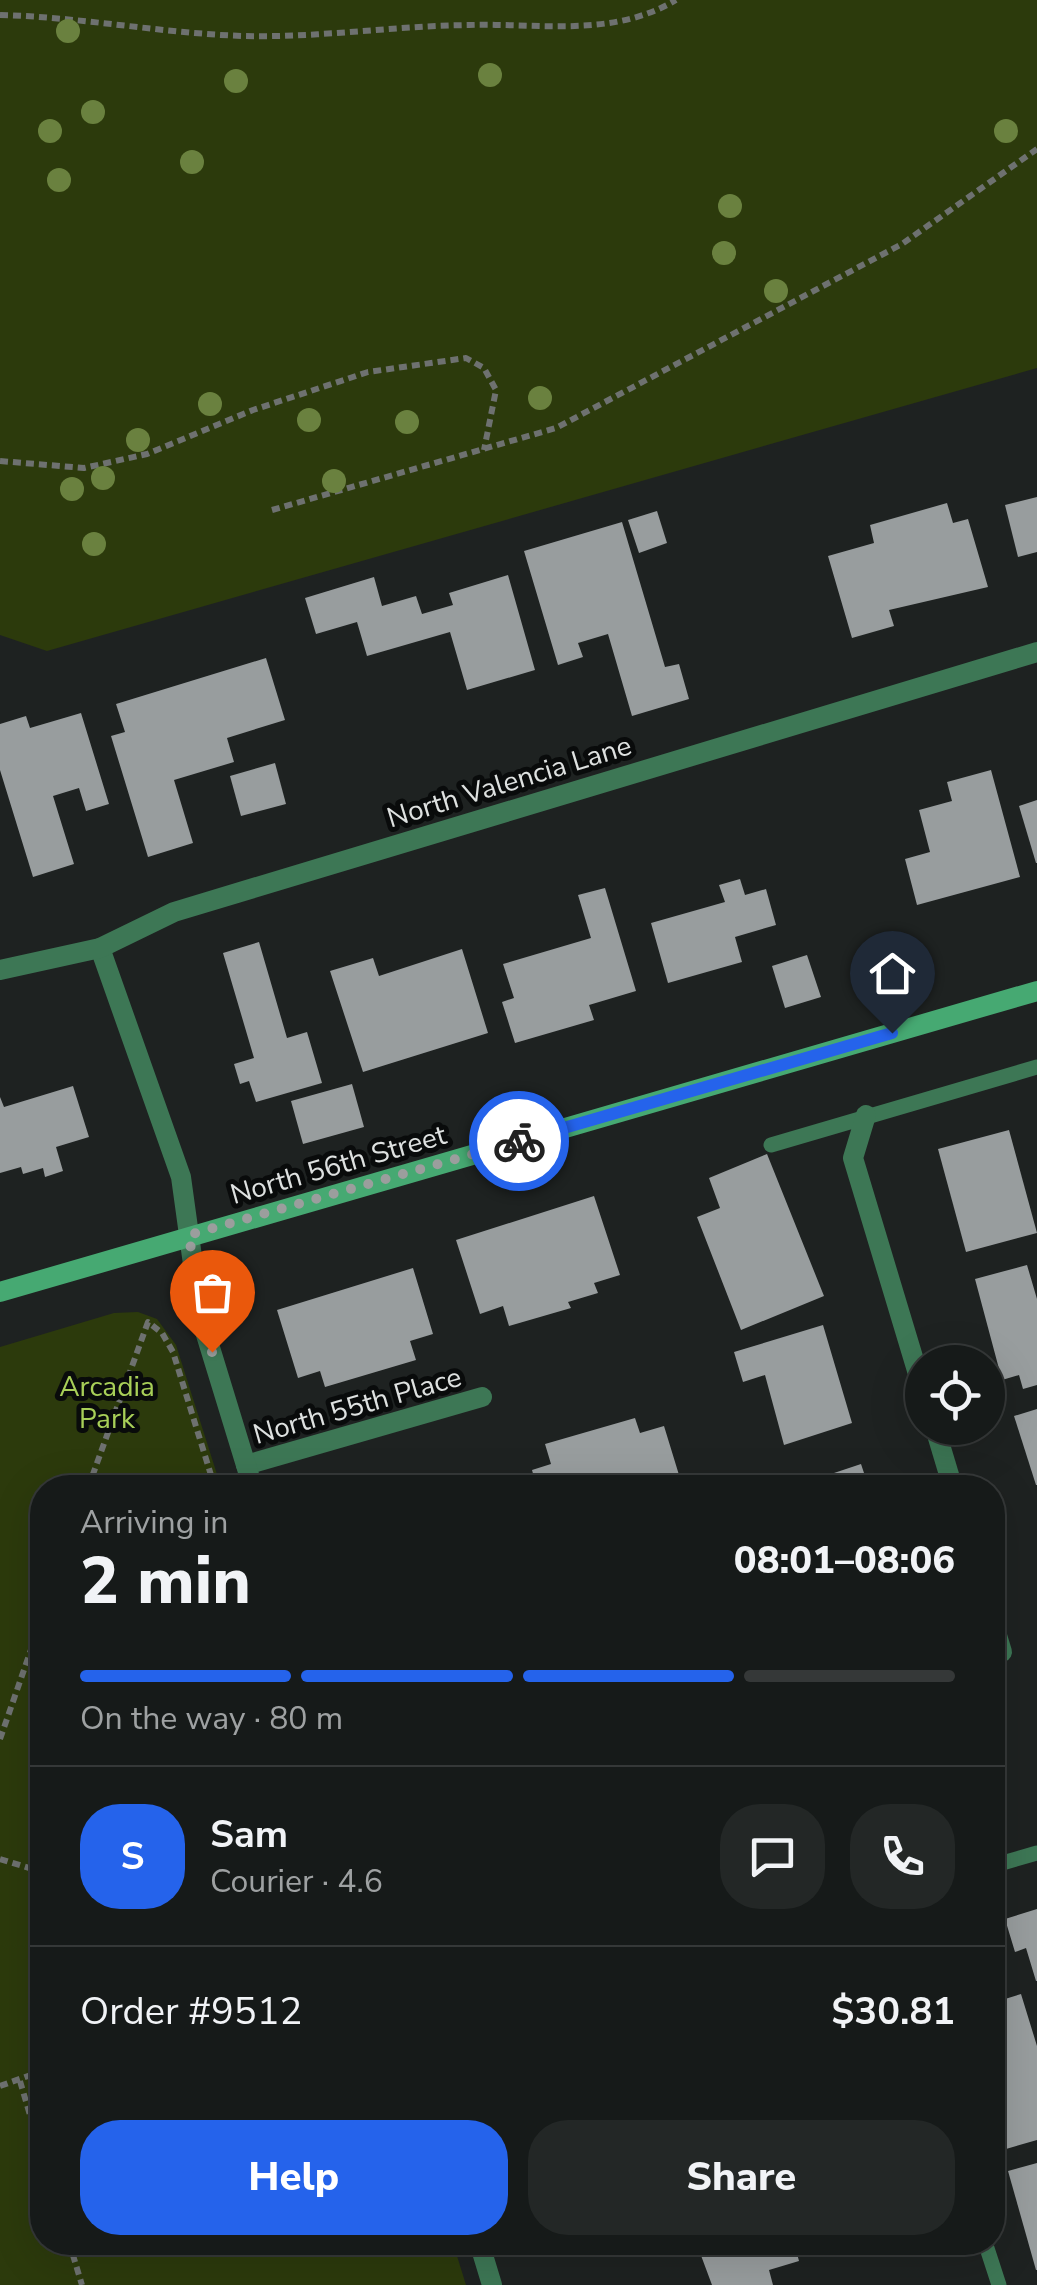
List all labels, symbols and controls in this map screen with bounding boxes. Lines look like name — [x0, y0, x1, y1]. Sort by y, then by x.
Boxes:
street label: North Valencia Lane — [382, 727, 636, 837]
pin — [850, 931, 935, 1034]
icon: home — [865, 946, 920, 1001]
courier — [469, 1091, 569, 1191]
icon: bike — [492, 1114, 547, 1169]
street label: North 56th Street — [226, 1116, 451, 1214]
pin — [170, 1250, 255, 1353]
icon: bag — [185, 1265, 240, 1320]
map controls — [905, 1345, 1005, 1445]
button: locate — [905, 1345, 1005, 1445]
street label: North 55th Place — [249, 1358, 466, 1454]
park label: Arcadia Park — [59, 1368, 155, 1438]
text: Arriving in — [80, 1501, 228, 1544]
text: 08:01–08:06 — [734, 1535, 955, 1586]
text: 2 min — [80, 1537, 251, 1626]
text: On the way · 80 m — [80, 1697, 343, 1740]
button: chat — [720, 1804, 825, 1909]
button: phone — [850, 1804, 955, 1909]
text: Sam — [210, 1809, 288, 1860]
text: S — [121, 1831, 144, 1882]
text: Courier · 4.6 — [210, 1860, 383, 1903]
text: Order #9512 — [80, 1986, 302, 2037]
text: $30.81 — [832, 1986, 955, 2037]
button: Help — [80, 2120, 508, 2235]
button: Share — [528, 2120, 955, 2235]

